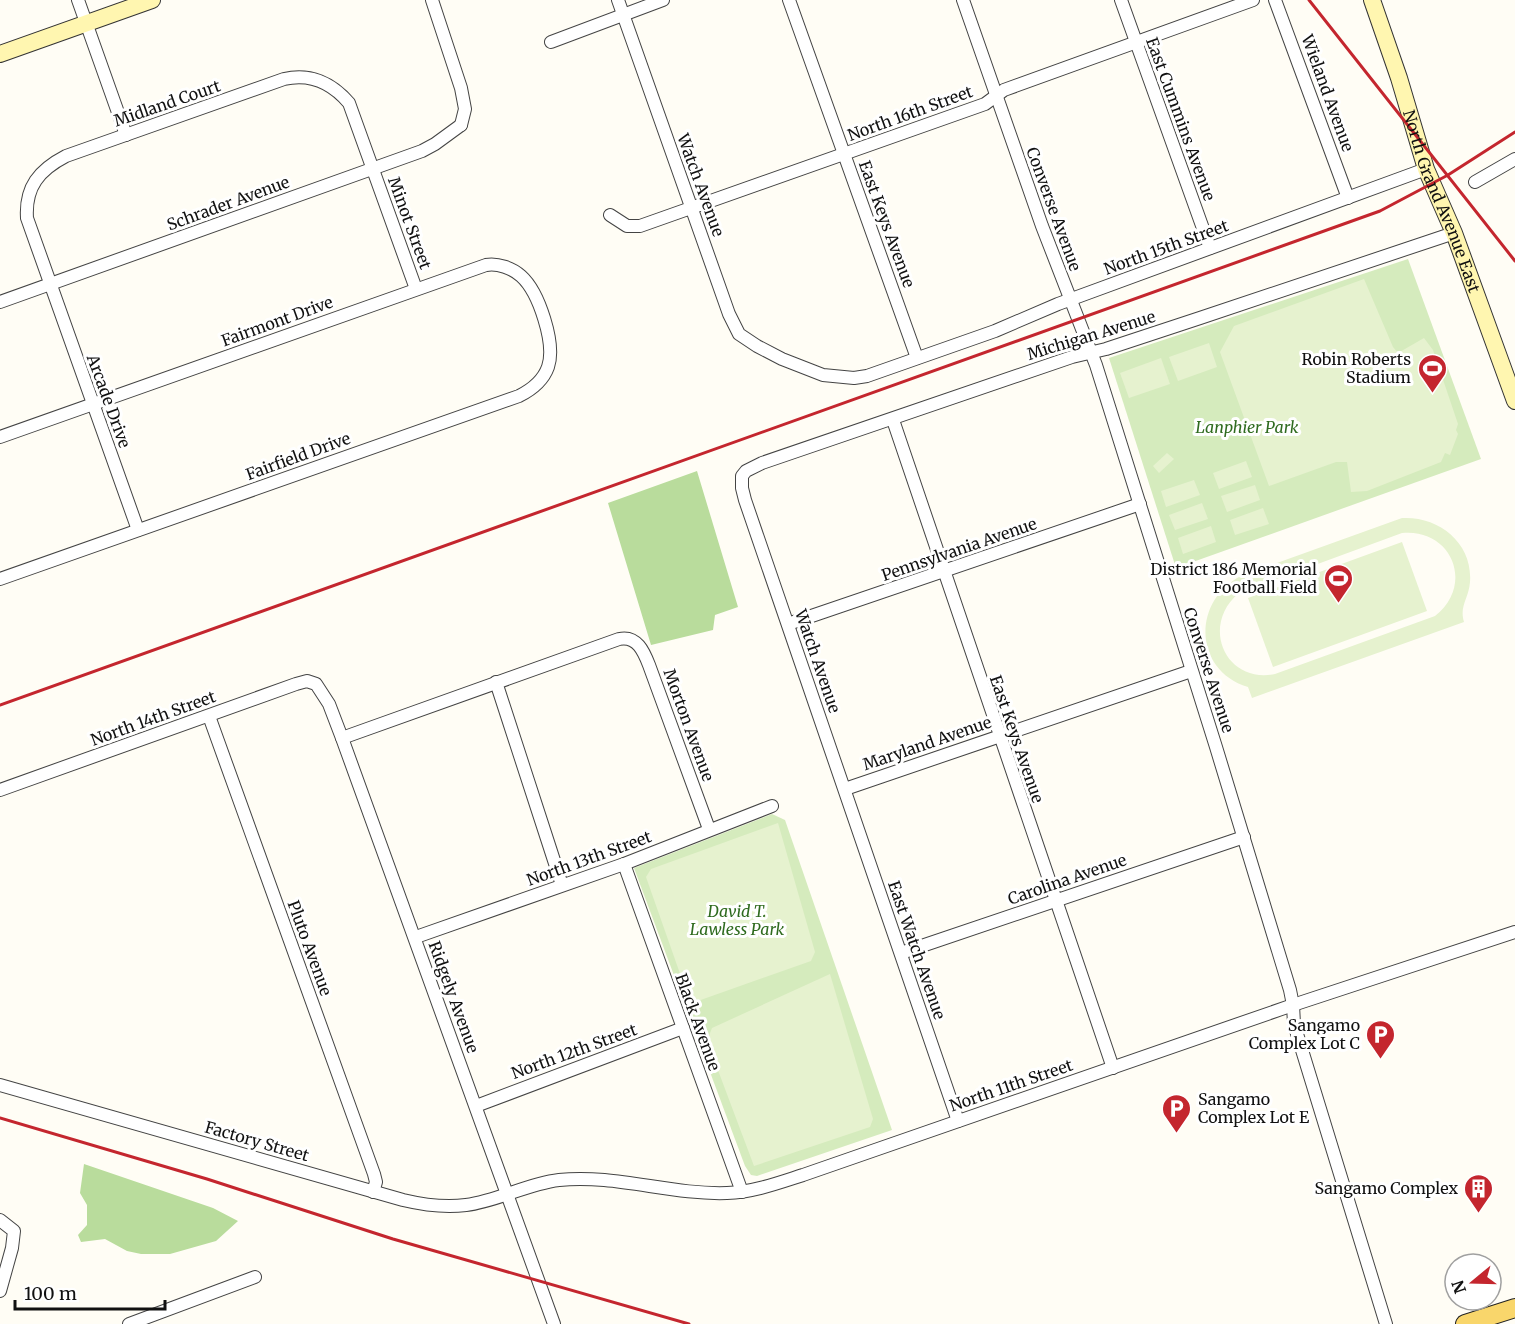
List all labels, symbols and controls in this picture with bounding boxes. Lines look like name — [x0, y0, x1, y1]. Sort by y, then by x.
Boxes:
street label: Wieland Avenue — [1297, 31, 1358, 154]
street label: East Cummins Avenue — [1142, 34, 1220, 204]
street label: Midland Court — [111, 75, 224, 131]
street label: North 16th Street — [845, 81, 976, 145]
street label: North Grand Avenue East — [1399, 107, 1485, 296]
street label: Watch Avenue — [673, 130, 729, 239]
street label: Converse Avenue — [1022, 144, 1086, 274]
street label: East Keys Avenue — [855, 158, 919, 290]
street label: Schrader Avenue — [164, 172, 292, 234]
street label: Minot Street — [384, 174, 436, 273]
street label: North 15th Street — [1101, 215, 1232, 279]
street label: Fairmont Drive — [219, 292, 335, 350]
street label: Michigan Avenue — [1024, 306, 1158, 364]
place label: Robin Roberts Stadium — [1301, 349, 1411, 387]
street label: Arcade Drive — [82, 350, 135, 451]
sports icon: Robin Roberts Stadium — [1416, 352, 1448, 394]
park label: Lanphier Park — [1195, 417, 1299, 437]
street label: Fairfield Drive — [243, 428, 353, 484]
street label: Pennsylvania Avenue — [879, 513, 1039, 585]
place label: District 186 Memorial Football Field — [1150, 559, 1317, 597]
sports icon: District 186 Memorial Football Field — [1322, 562, 1354, 604]
street label: Converse Avenue — [1179, 605, 1239, 735]
street label: Watch Avenue — [791, 606, 845, 715]
street label: Morton Avenue — [659, 666, 719, 784]
street label: East Keys Avenue — [986, 673, 1048, 805]
street label: North 14th Street — [88, 686, 219, 750]
street label: Maryland Avenue — [860, 712, 994, 774]
street label: North 13th Street — [524, 826, 655, 890]
street label: Carolina Avenue — [1005, 849, 1129, 909]
street label: East Watch Avenue — [884, 878, 950, 1022]
street label: Pluto Avenue — [284, 898, 336, 998]
park label: David T. Lawless Park — [690, 901, 785, 939]
street label: Ridgely Avenue — [424, 938, 484, 1056]
street label: Black Avenue — [671, 971, 725, 1073]
place label: Sangamo Complex Lot C — [1249, 1015, 1360, 1053]
parking icon: Sangamo Complex Lot C — [1365, 1018, 1397, 1060]
street label: North 12th Street — [509, 1019, 640, 1083]
street label: North 11th Street — [947, 1054, 1076, 1115]
place label: Sangamo Complex Lot E — [1198, 1089, 1310, 1127]
parking icon: Sangamo Complex Lot E — [1161, 1092, 1193, 1134]
street label: Factory Street — [203, 1117, 312, 1166]
building icon: Sangamo Complex — [1463, 1172, 1495, 1214]
place label: Sangamo Complex — [1314, 1178, 1458, 1198]
north arrow — [1443, 1252, 1503, 1312]
scale bar — [15, 1273, 165, 1311]
text: N — [1447, 1277, 1470, 1296]
text: 100 m — [24, 1282, 77, 1305]

